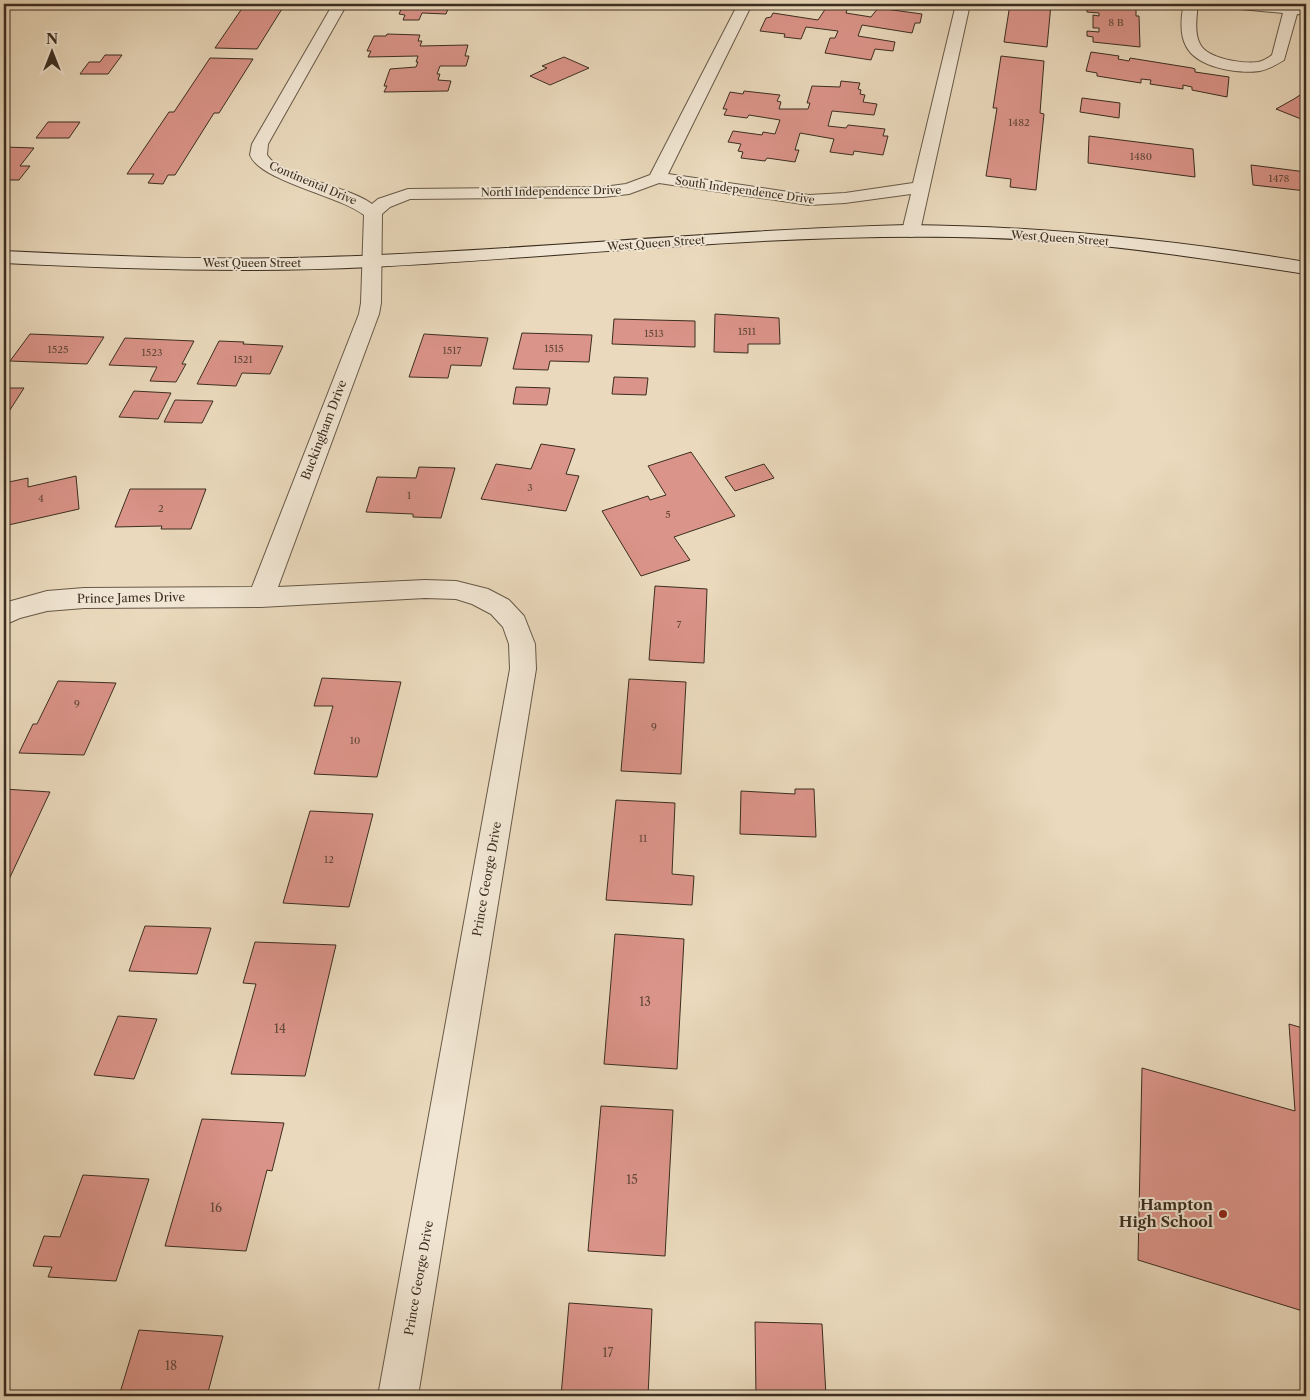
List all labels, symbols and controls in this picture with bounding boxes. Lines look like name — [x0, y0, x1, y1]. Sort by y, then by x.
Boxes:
house number: 8 B — [1108, 16, 1124, 29]
north arrow — [28, 28, 78, 78]
text: N — [46, 30, 58, 48]
house number: 1482 — [1008, 116, 1030, 129]
house number: 1480 — [1130, 150, 1152, 163]
street label: Continental Drive — [267, 158, 359, 208]
house number: 1478 — [1269, 172, 1289, 185]
street label: South Independence Drive — [674, 173, 816, 207]
street label: North Independence Drive — [480, 183, 622, 199]
street label: West Queen Street — [1010, 228, 1109, 248]
street label: West Queen Street — [606, 233, 705, 253]
street label: West Queen Street — [202, 256, 301, 270]
house number: 1511 — [738, 325, 757, 338]
house number: 1513 — [644, 327, 664, 340]
house number: 1515 — [544, 342, 564, 355]
house number: 1525 — [48, 343, 68, 356]
house number: 1517 — [443, 344, 461, 357]
house number: 1523 — [142, 346, 162, 359]
house number: 1521 — [233, 353, 254, 366]
street label: Buckingham Drive — [298, 377, 350, 482]
house number: 3 — [527, 481, 533, 494]
house number: 1 — [407, 489, 412, 502]
house number: 4 — [38, 492, 44, 505]
house number: 2 — [158, 502, 164, 515]
house number: 5 — [665, 508, 671, 521]
street label: Prince James Drive — [77, 589, 186, 606]
house number: 7 — [677, 618, 682, 631]
house number: 9 — [74, 697, 80, 710]
house number: 9 — [651, 720, 657, 733]
house number: 10 — [350, 734, 360, 747]
street label: Prince George Drive — [469, 820, 504, 938]
house number: 11 — [639, 832, 648, 845]
house number: 12 — [324, 853, 334, 866]
house number: 13 — [639, 994, 651, 1009]
house number: 14 — [274, 1021, 286, 1036]
house number: 15 — [626, 1172, 638, 1187]
place label: Hampton High School — [1119, 1195, 1214, 1231]
house number: 16 — [210, 1200, 222, 1215]
marker: Hampton High School — [1217, 1208, 1229, 1220]
street label: Prince George Drive — [401, 1219, 436, 1337]
house number: 17 — [603, 1345, 614, 1360]
house number: 18 — [165, 1358, 177, 1373]

